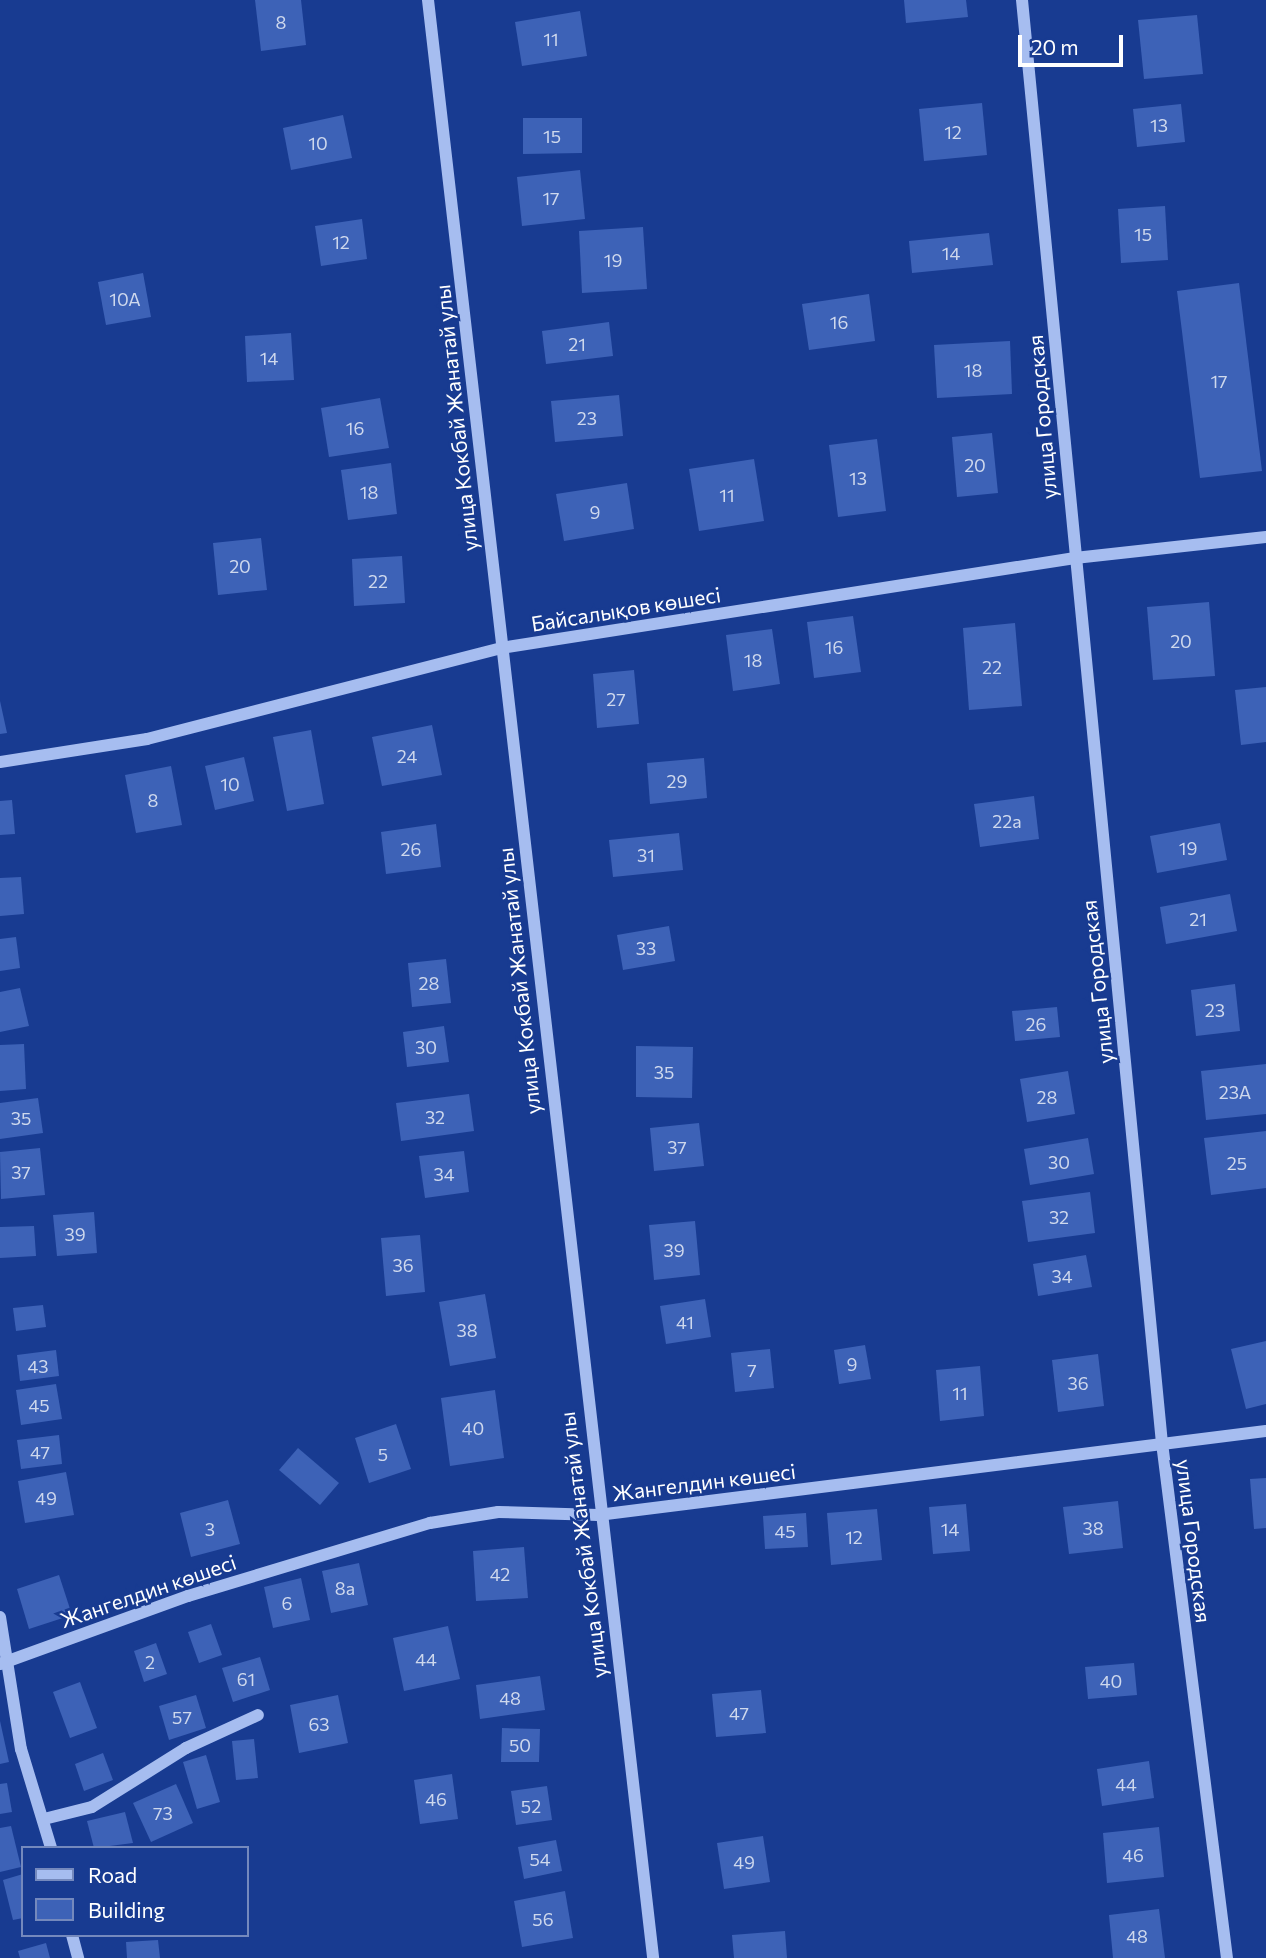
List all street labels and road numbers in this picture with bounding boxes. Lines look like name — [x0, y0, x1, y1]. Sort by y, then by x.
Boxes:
street label: улица Кокбай Жанатай улы — [429, 283, 483, 553]
street label: улица Городская — [1022, 334, 1062, 500]
street label: Байсалықов көшесі — [529, 582, 723, 636]
street label: улица Кокбай Жанатай улы — [492, 846, 546, 1116]
street label: улица Городская — [1076, 899, 1118, 1065]
street label: улица Кокбай Жанатай улы — [554, 1410, 612, 1680]
street label: Жангелдин көшесі — [611, 1458, 797, 1506]
street label: улица Городская — [1171, 1458, 1217, 1624]
street label: Жангелдин көшесі — [57, 1549, 239, 1633]

